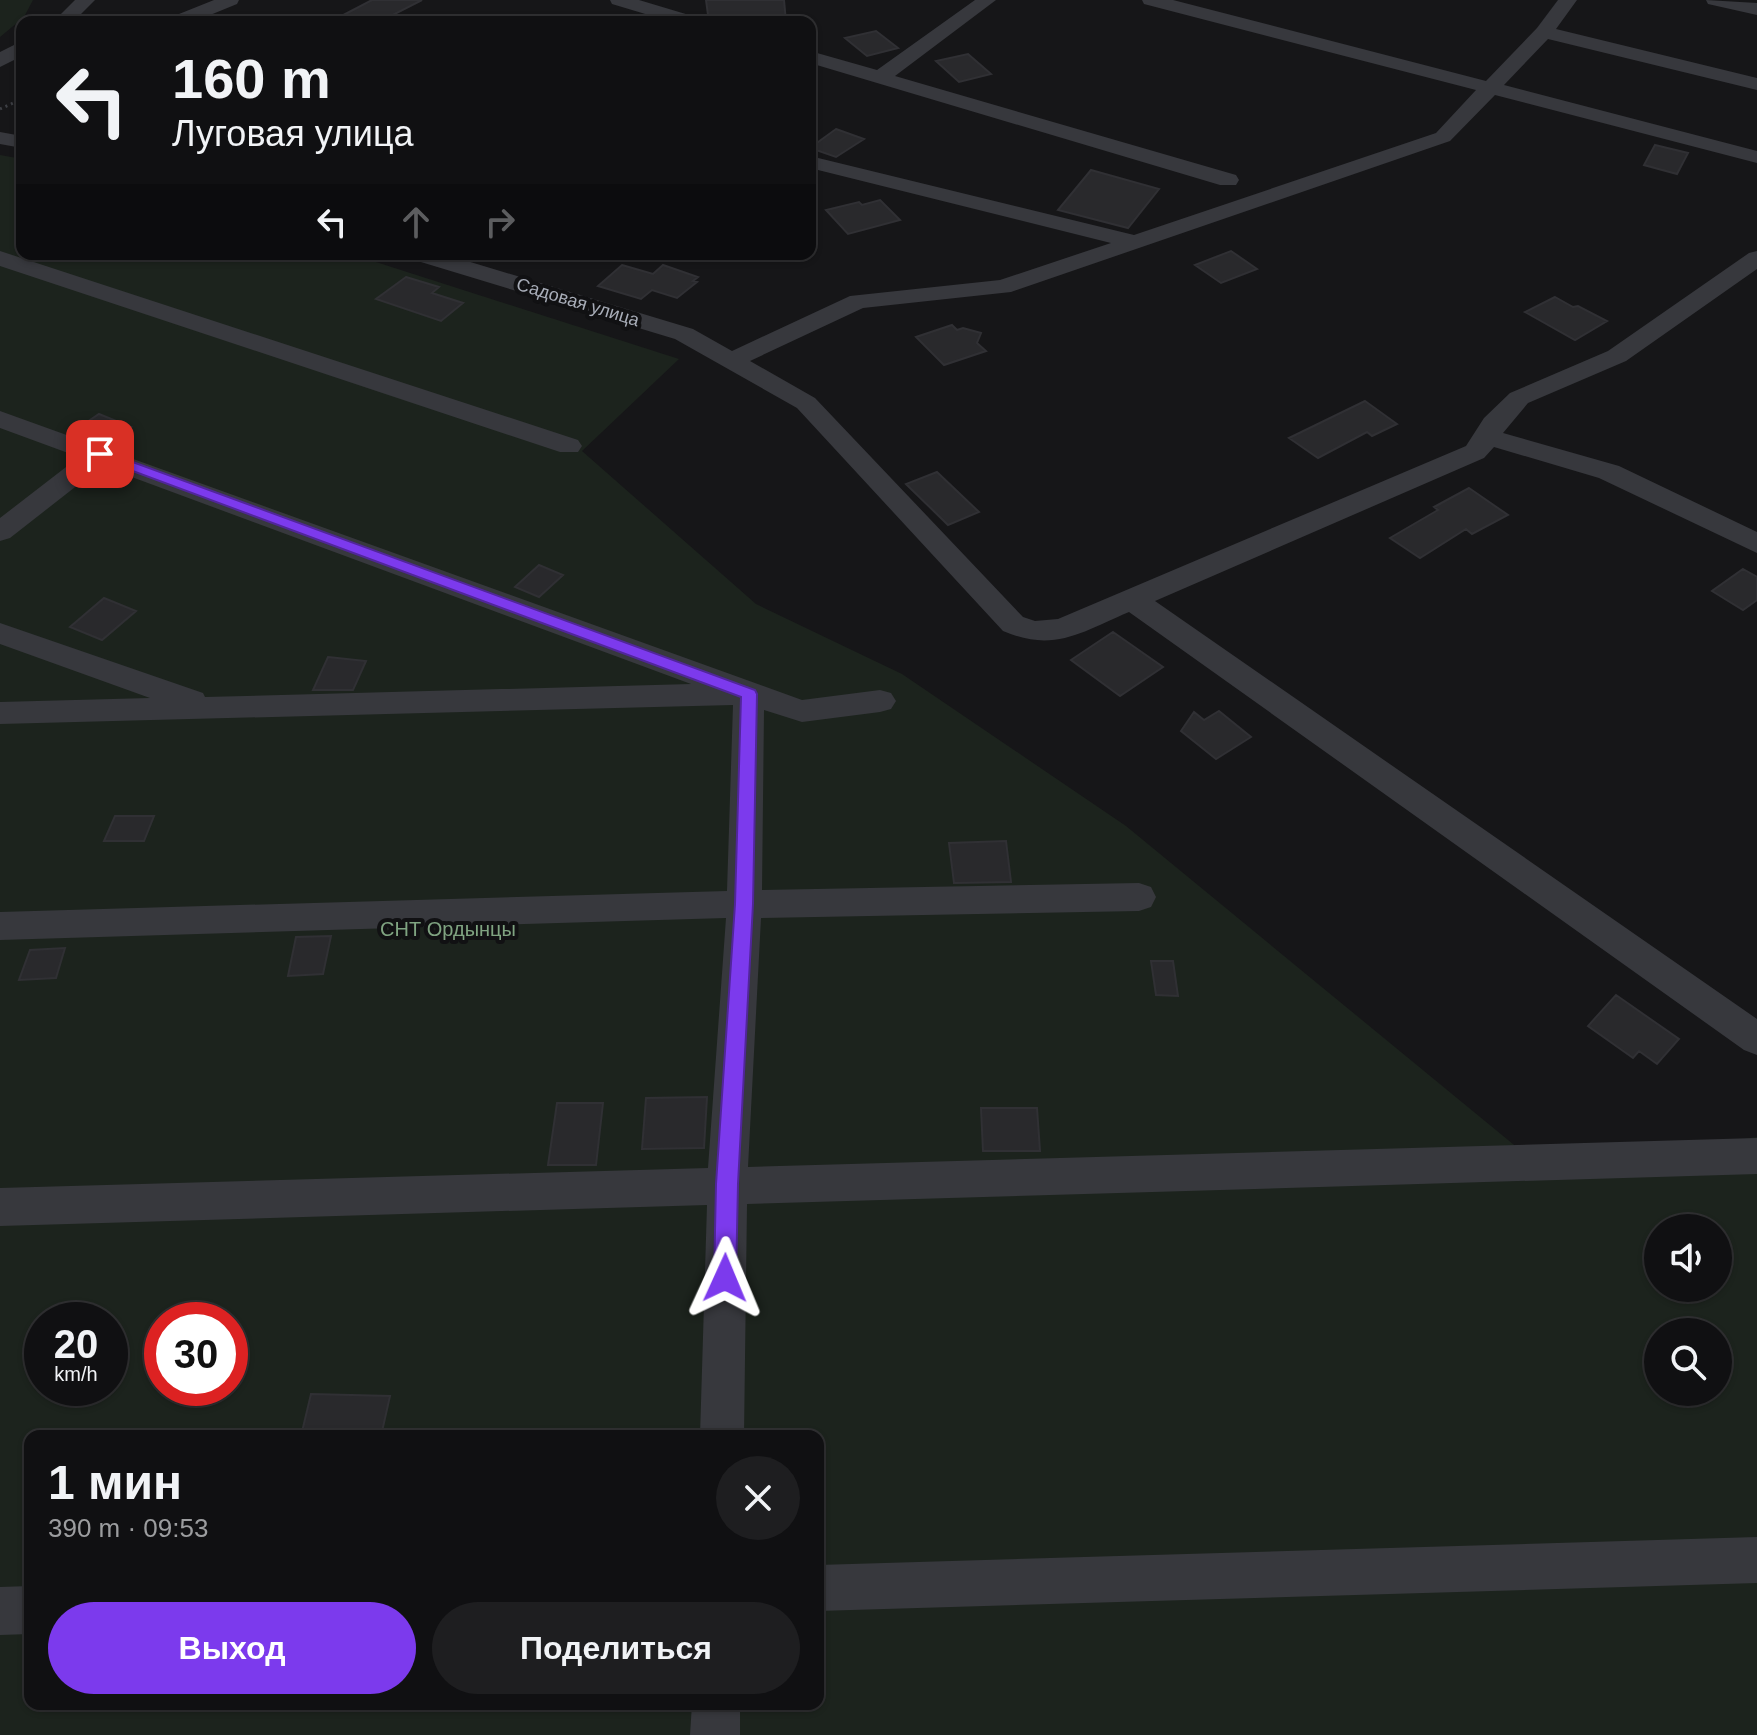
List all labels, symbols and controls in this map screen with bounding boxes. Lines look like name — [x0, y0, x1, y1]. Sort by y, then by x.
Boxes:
text: 160 m — [172, 47, 331, 110]
icon: left — [40, 48, 144, 152]
text: Луговая улица — [172, 113, 414, 154]
icon: left — [310, 200, 354, 244]
icon: ahead — [394, 200, 438, 244]
icon: right — [478, 200, 522, 244]
street label: Садовая улица — [514, 274, 643, 330]
pin — [66, 420, 134, 488]
icon: arrive — [78, 432, 122, 476]
park label: СНТ Ордынцы — [380, 918, 516, 940]
map controls — [1644, 1214, 1732, 1406]
button: sound — [1644, 1214, 1732, 1302]
position arrow — [683, 1236, 767, 1320]
speed limit sign: 30 — [144, 1302, 248, 1406]
button: search — [1644, 1318, 1732, 1406]
text: 20 — [54, 1322, 98, 1366]
text: km/h — [54, 1363, 98, 1385]
text: 1 мин — [48, 1456, 182, 1509]
button: close — [716, 1456, 800, 1540]
text: 390 m · 09:53 — [48, 1513, 208, 1543]
button: Выход — [48, 1602, 416, 1694]
button: Поделиться — [432, 1602, 800, 1694]

